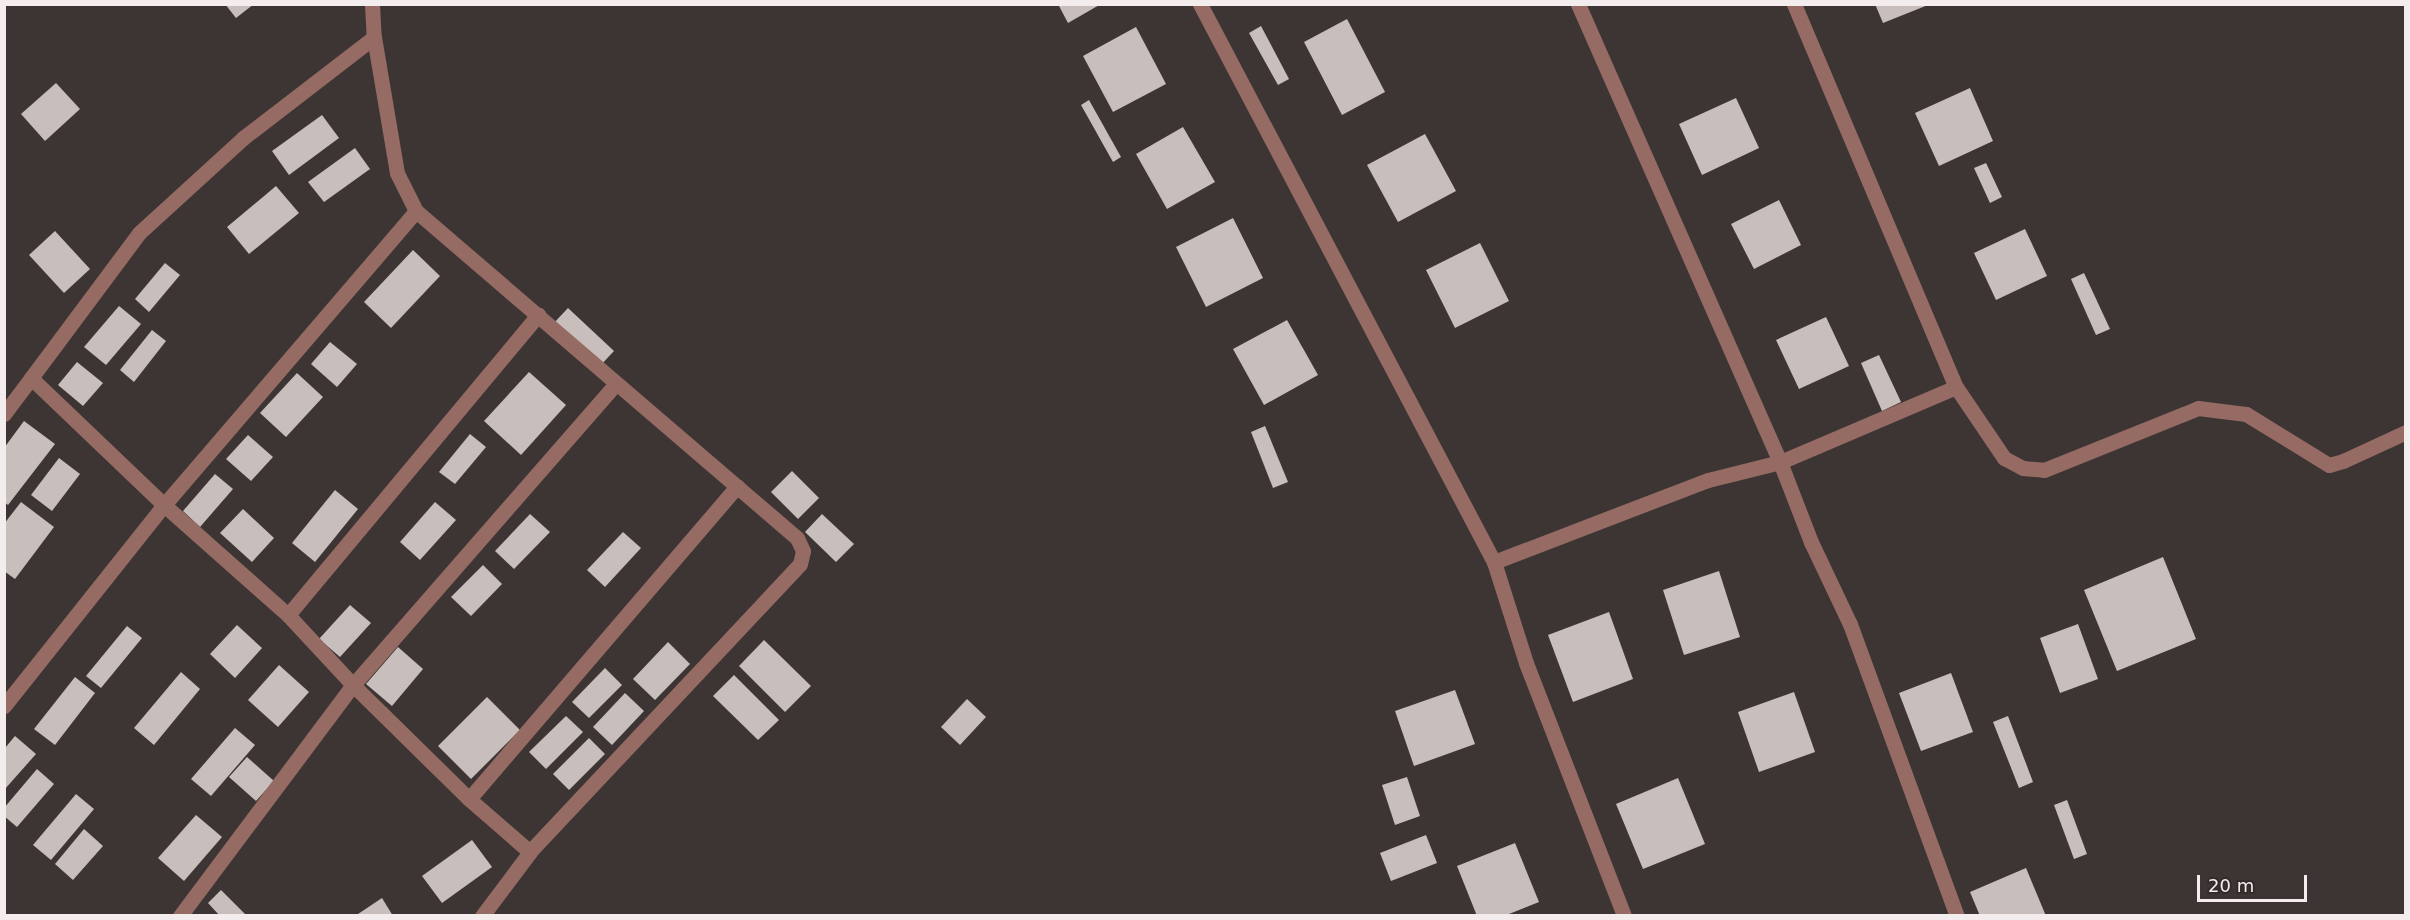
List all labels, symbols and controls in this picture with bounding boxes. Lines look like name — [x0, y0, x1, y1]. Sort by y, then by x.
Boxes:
scale bar — [2200, 863, 2310, 901]
text: 20 m — [2208, 875, 2254, 896]

